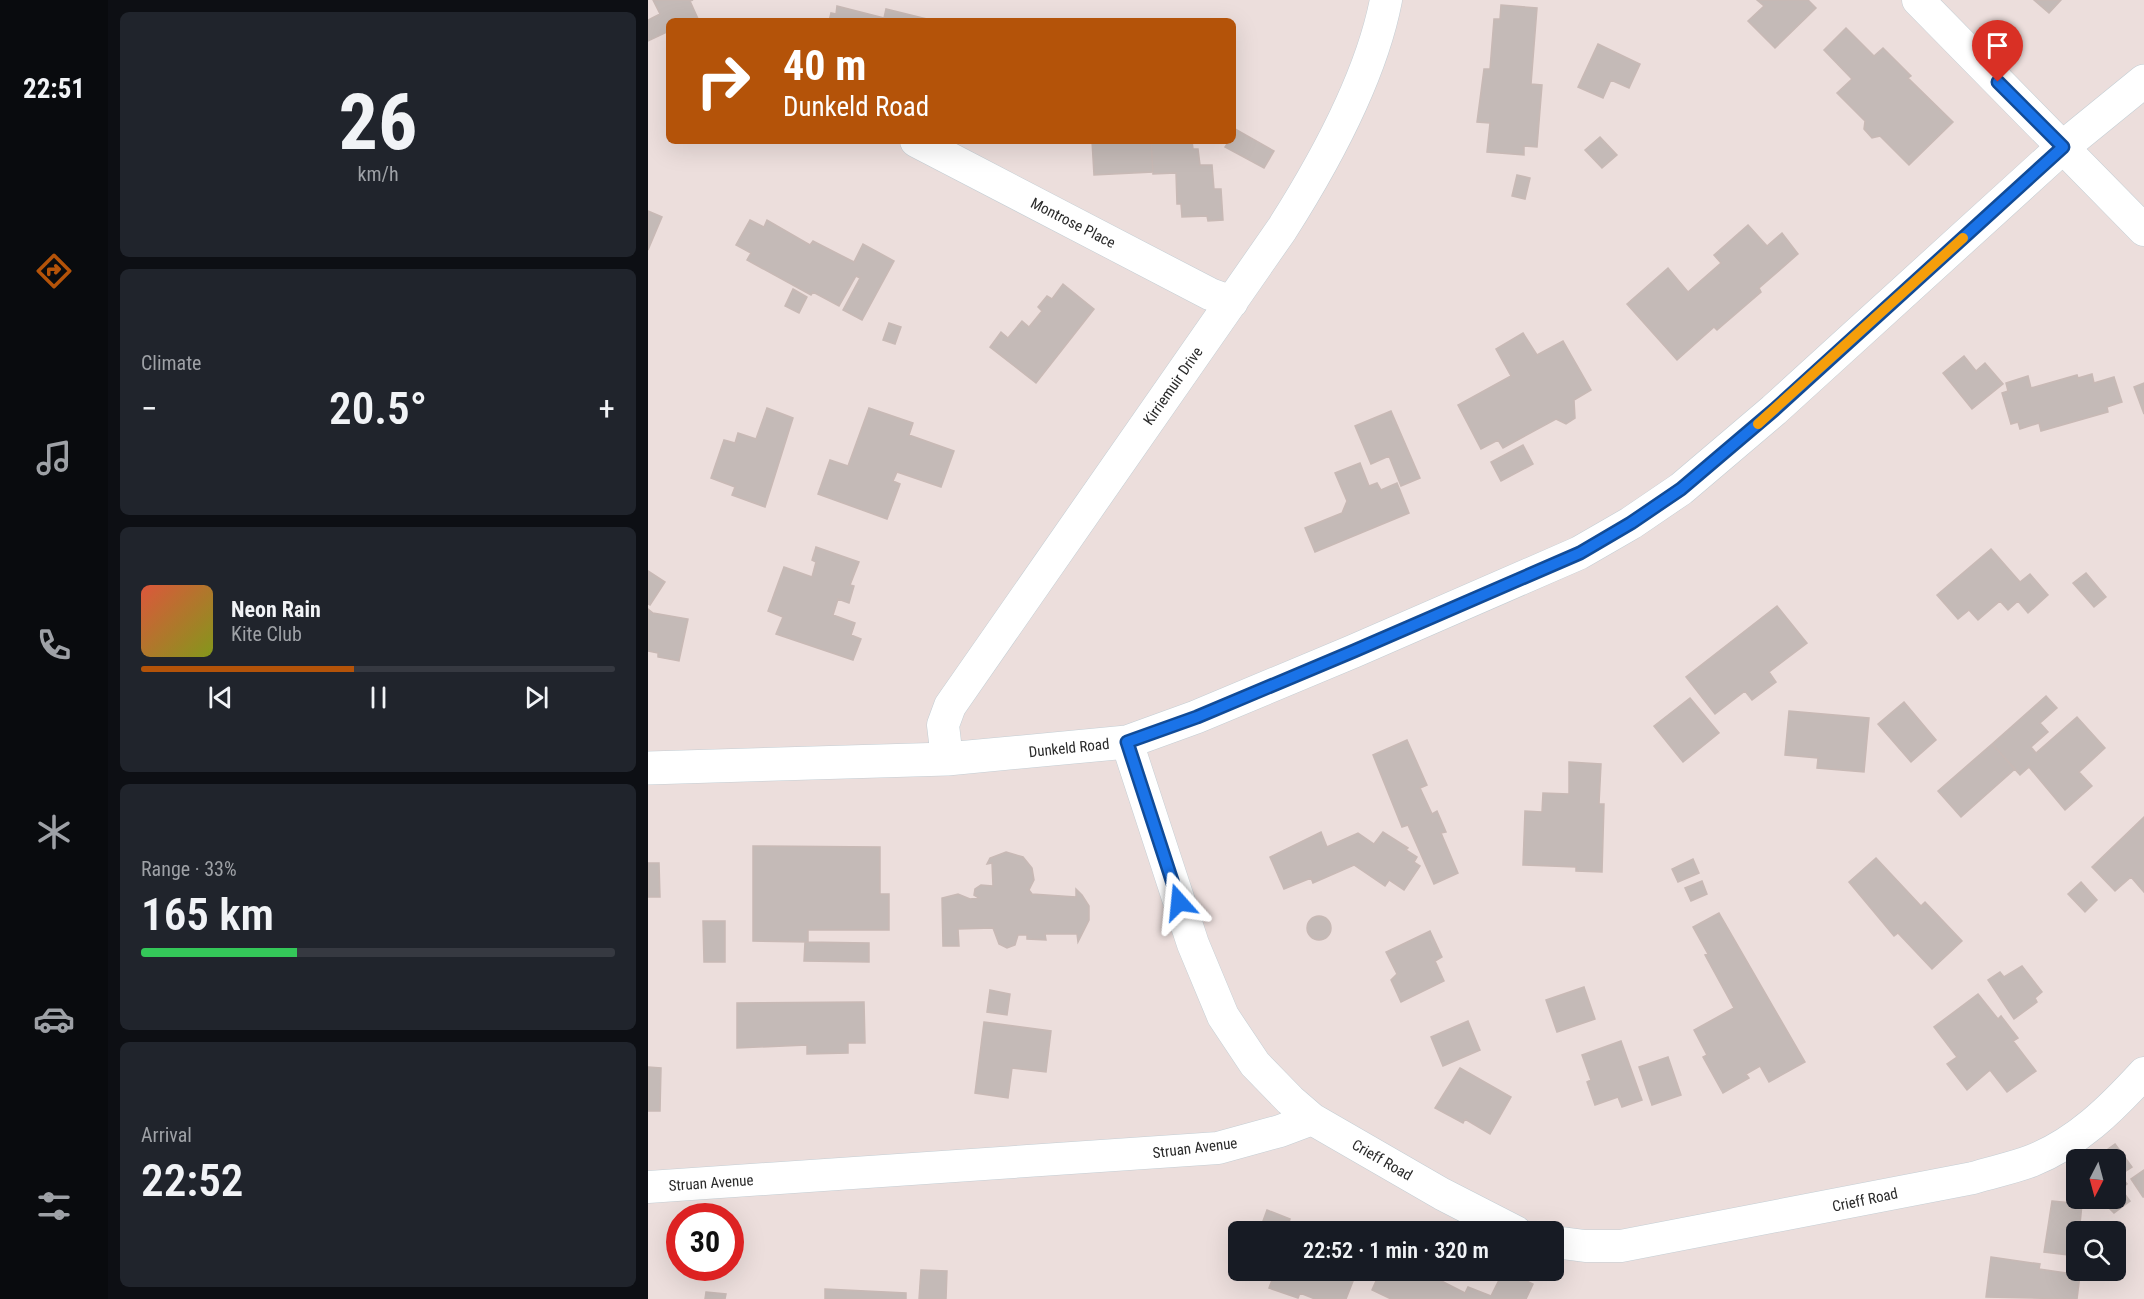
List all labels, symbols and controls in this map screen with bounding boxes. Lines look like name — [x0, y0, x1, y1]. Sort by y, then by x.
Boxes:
pin — [1972, 20, 2023, 82]
icon: arrive — [1981, 29, 2014, 62]
text: 40 m — [783, 41, 866, 90]
icon: right — [684, 42, 762, 120]
text: 22:51 — [23, 73, 85, 105]
text: 26 — [339, 77, 417, 168]
text: Dunkeld Road — [783, 91, 929, 123]
text: km/h — [357, 162, 399, 186]
street label: Montrose Place — [1028, 194, 1118, 252]
icon: directions — [33, 250, 75, 292]
street label: Kirriemuir Drive — [1139, 343, 1207, 429]
text: Climate — [141, 351, 201, 375]
text: 20.5° — [329, 382, 427, 435]
text: − — [141, 389, 158, 428]
text: + — [599, 389, 615, 428]
icon: music — [33, 437, 75, 479]
text: Neon Rain — [231, 597, 321, 622]
text: Kite Club — [231, 622, 302, 646]
icon: phone — [33, 624, 75, 666]
icon: previous — [204, 681, 237, 714]
icon: pause — [362, 681, 395, 714]
icon: next — [520, 681, 553, 714]
street label: Dunkeld Road — [1028, 735, 1110, 761]
icon: climate — [33, 811, 75, 853]
text: Range · 33% — [141, 857, 237, 881]
position arrow — [1147, 870, 1211, 934]
text: 165 km — [141, 888, 274, 941]
icon: car — [33, 998, 75, 1040]
text: Arrival — [141, 1123, 192, 1147]
street label: Struan Avenue — [1152, 1134, 1238, 1162]
street label: Crieff Road — [1349, 1136, 1415, 1184]
north arrow — [2066, 1149, 2126, 1209]
map controls — [2066, 1149, 2126, 1281]
text: 22:52 — [141, 1154, 243, 1207]
street label: Struan Avenue — [668, 1171, 754, 1195]
street label: Crieff Road — [1831, 1184, 1899, 1216]
icon: filters — [33, 1185, 75, 1227]
speed limit sign: 30 — [666, 1203, 744, 1281]
button: search — [2066, 1221, 2126, 1281]
text: 22:52 · 1 min · 320 m — [1303, 1238, 1489, 1263]

